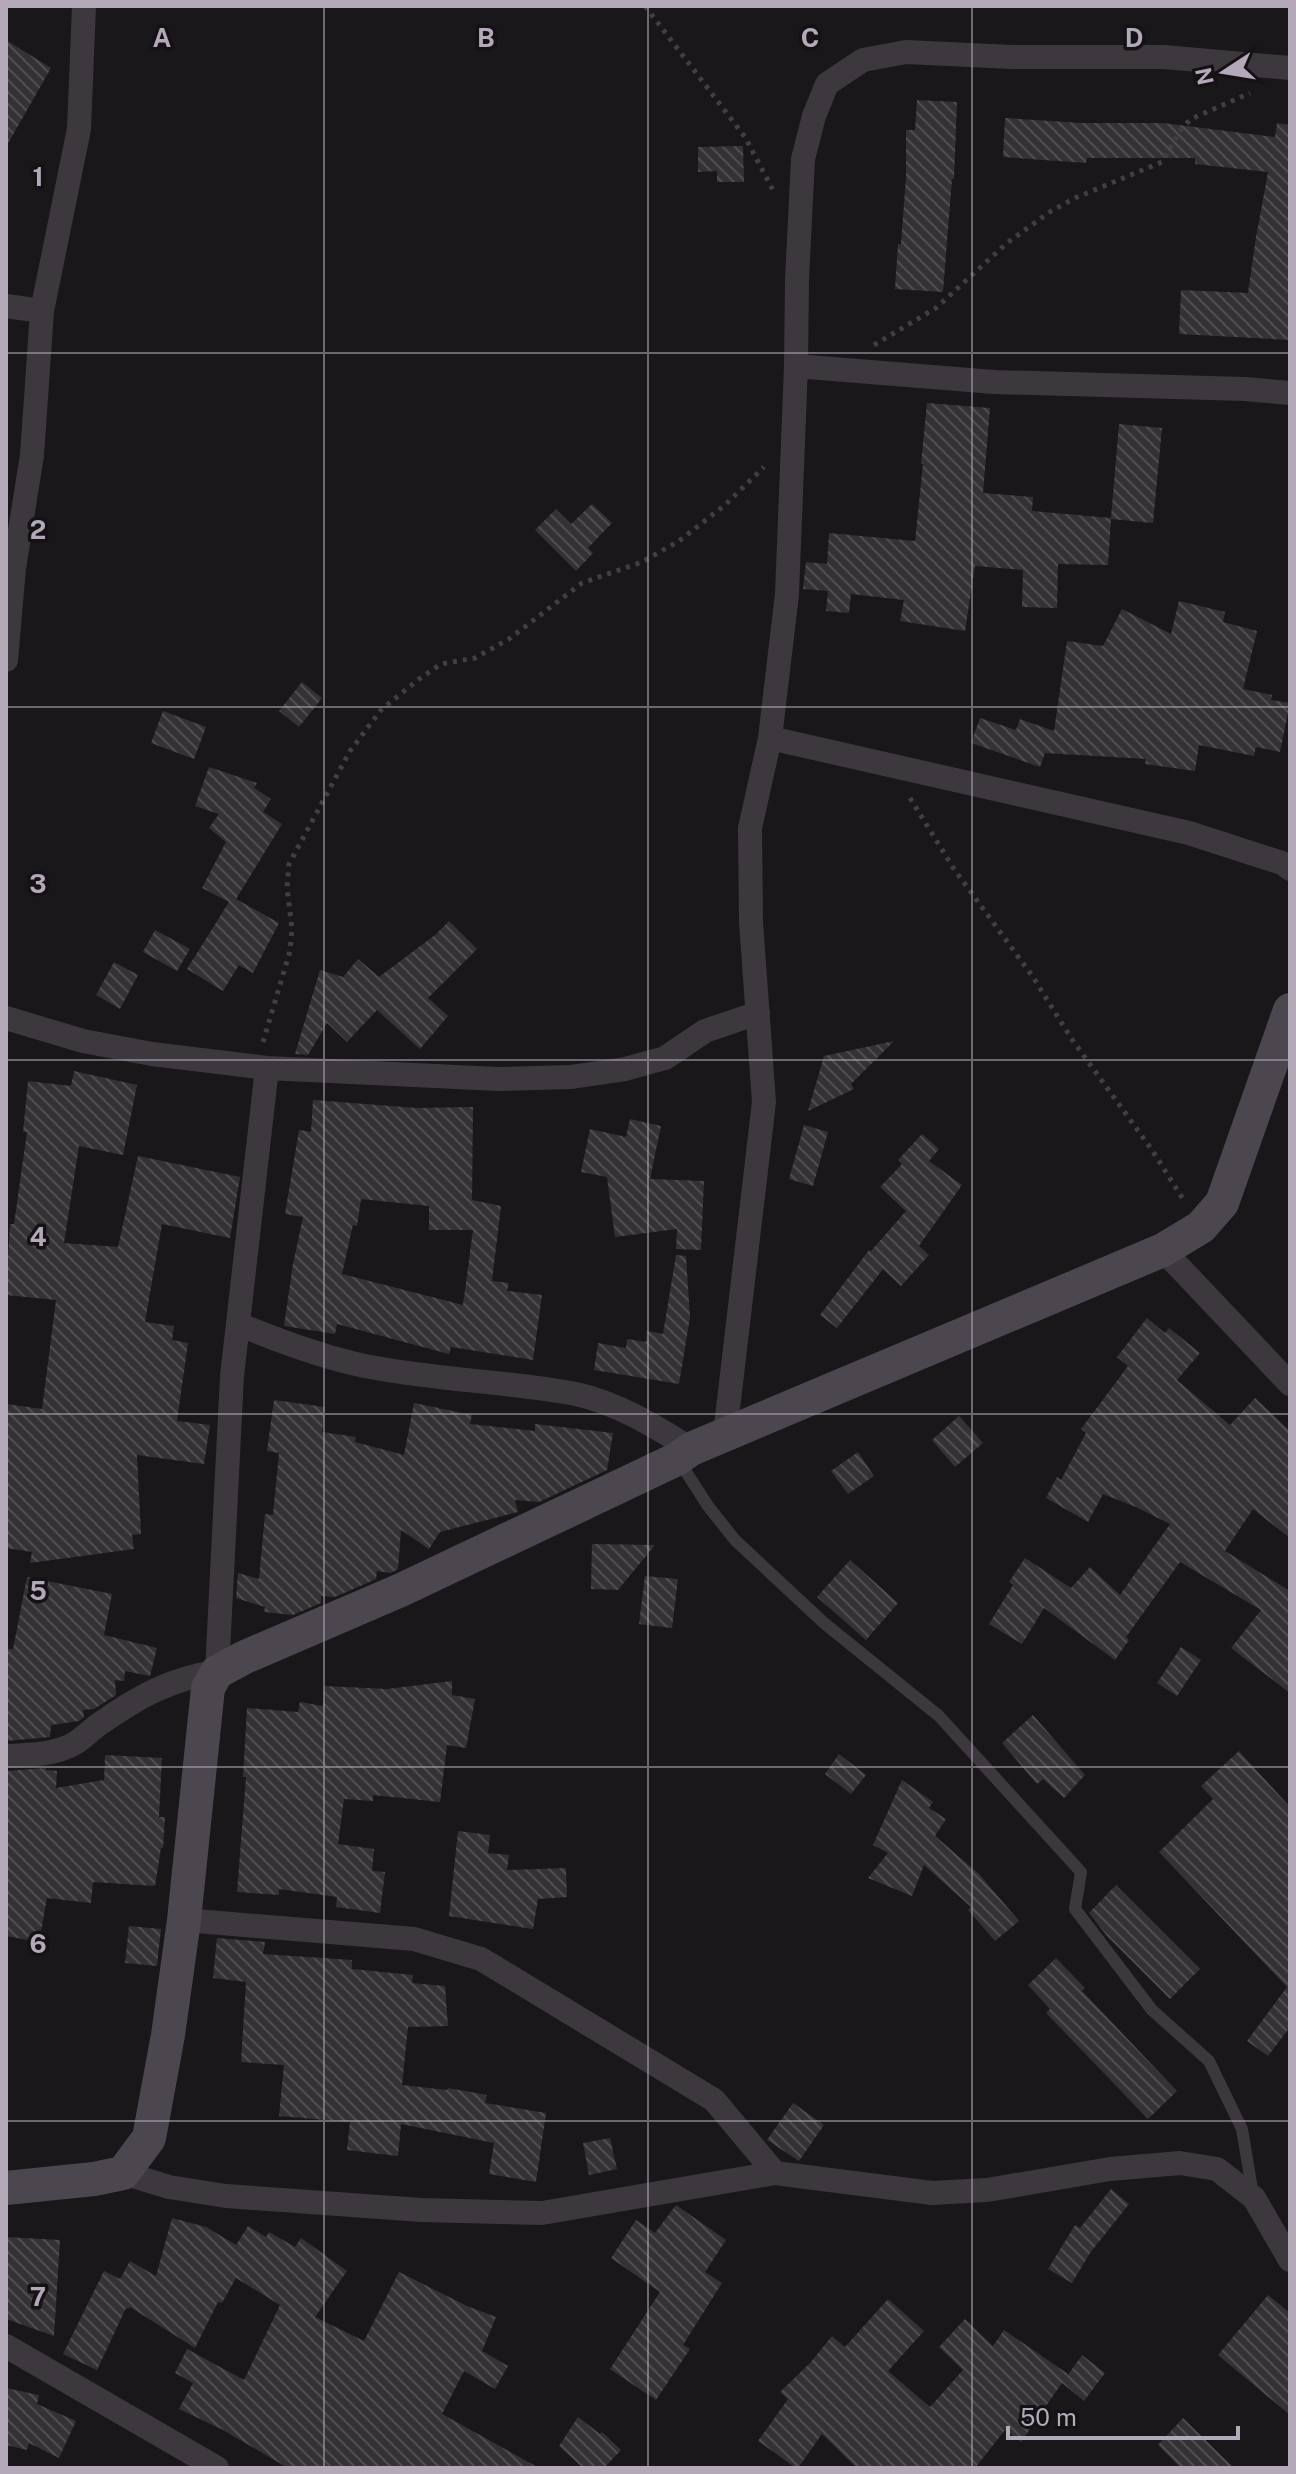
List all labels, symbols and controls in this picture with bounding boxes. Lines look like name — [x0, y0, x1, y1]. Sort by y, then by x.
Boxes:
text: A — [153, 22, 172, 53]
text: B — [477, 22, 495, 53]
text: C — [801, 22, 819, 53]
text: D — [1125, 22, 1143, 53]
north arrow — [1184, 32, 1264, 112]
text: N — [1190, 65, 1219, 87]
text: 1 — [32, 161, 44, 192]
text: 2 — [30, 514, 46, 545]
text: 3 — [29, 868, 47, 899]
text: 4 — [29, 1221, 47, 1252]
text: 5 — [29, 1575, 47, 1606]
text: 6 — [29, 1928, 47, 1959]
text: 7 — [30, 2281, 46, 2312]
scale bar — [1008, 2390, 1238, 2440]
text: 50 m — [1020, 2403, 1077, 2431]

